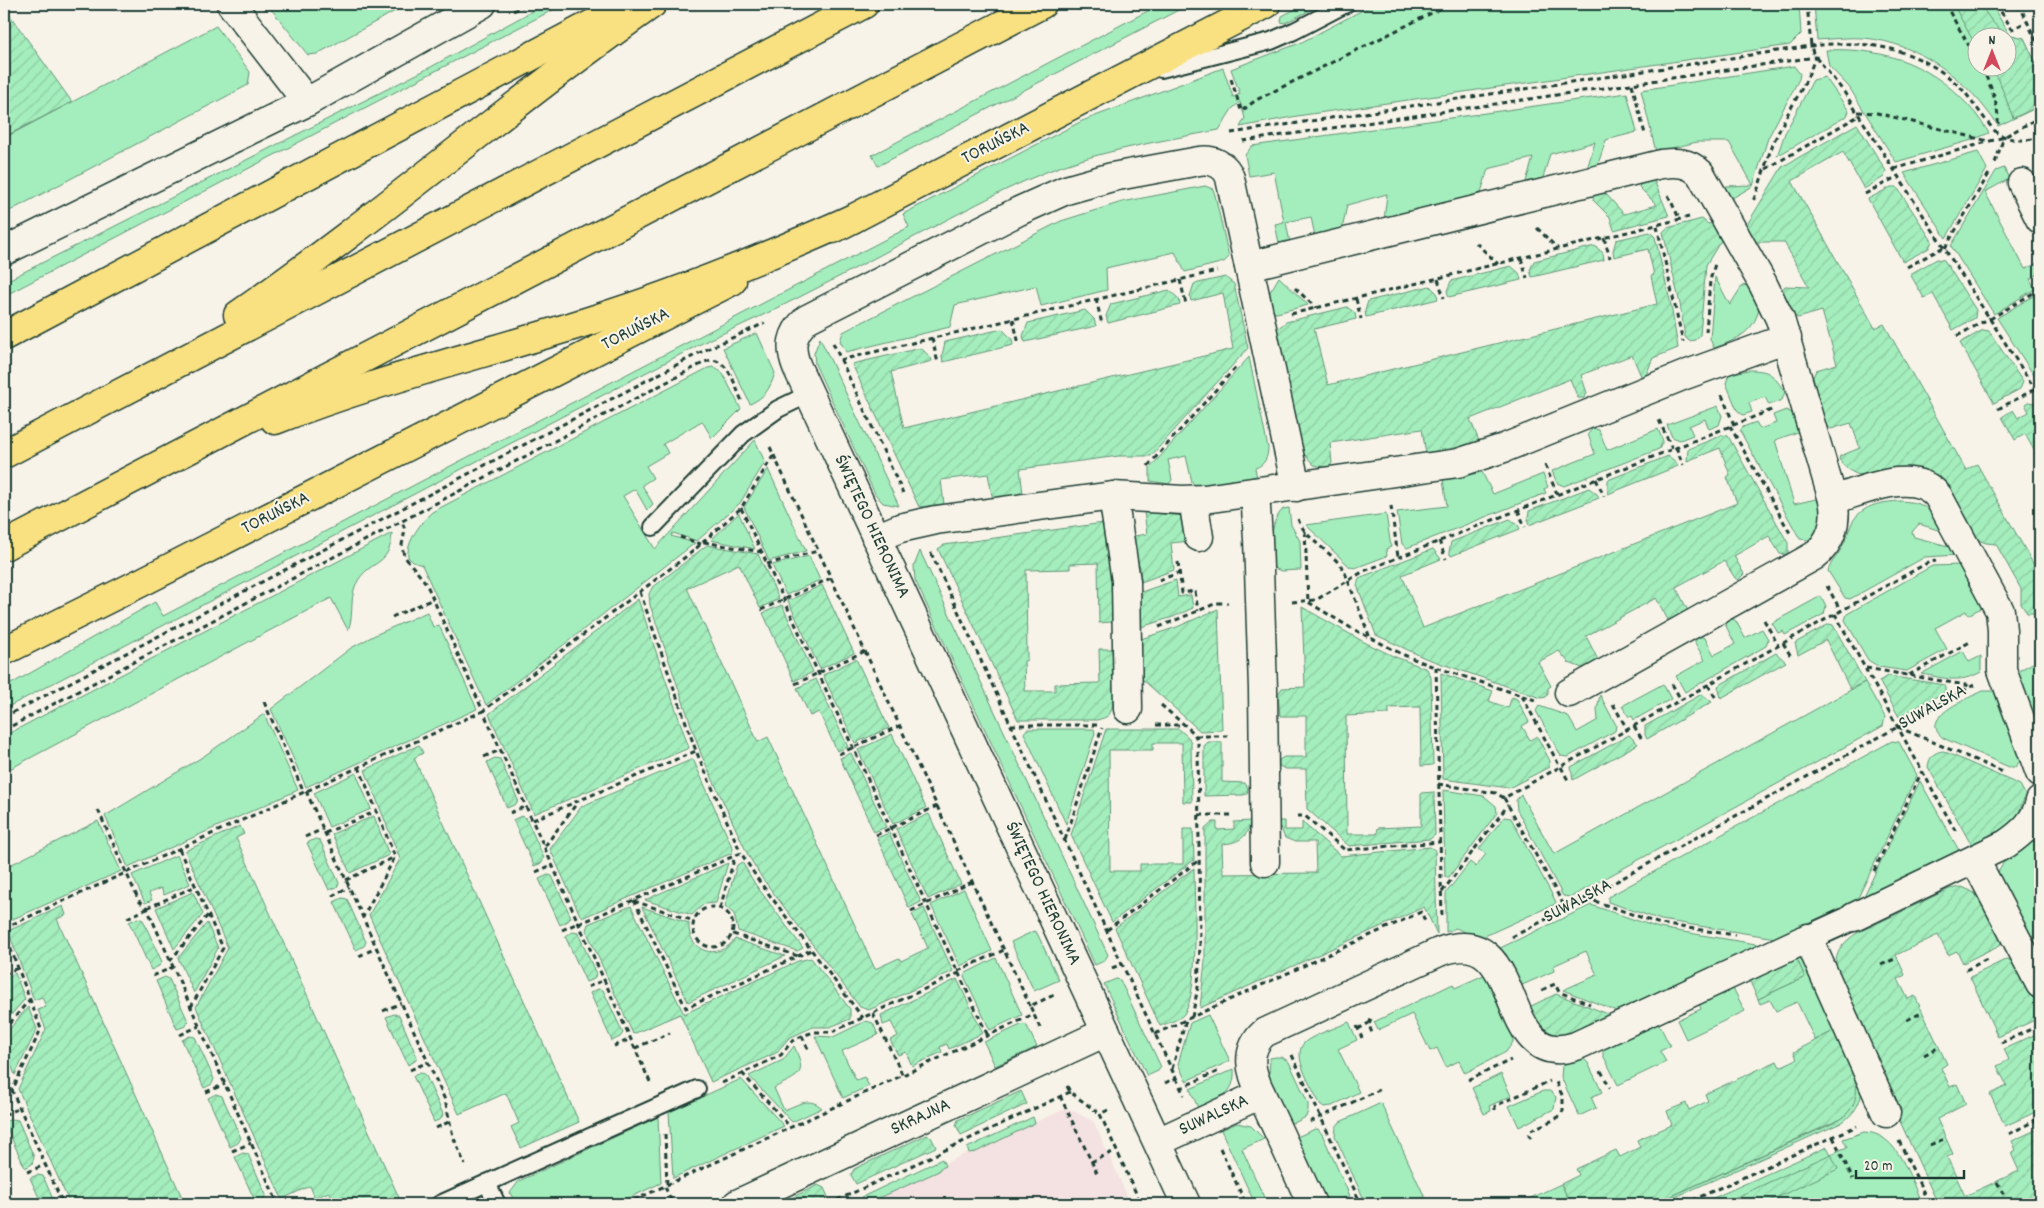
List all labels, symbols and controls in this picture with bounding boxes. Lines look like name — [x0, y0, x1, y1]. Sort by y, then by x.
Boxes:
north arrow — [1966, 28, 2016, 78]
text: N — [1989, 31, 1996, 51]
street label: TORUŃSKA — [957, 115, 1035, 173]
street label: TORUŃSKA — [597, 301, 675, 359]
street label: ŚWIĘTEGO HIERONIMA — [826, 451, 916, 603]
street label: TORUŃSKA — [237, 485, 315, 543]
street label: SUWALSKA — [1894, 678, 1972, 738]
street label: ŚWIĘTEGO HIERONIMA — [997, 818, 1087, 970]
street label: SUWALSKA — [1539, 873, 1617, 931]
street label: SUWALSKA — [1175, 1088, 1253, 1144]
street label: SKRAJNA — [887, 1092, 955, 1144]
scale bar — [1856, 1148, 1964, 1180]
text: 20 m — [1864, 1156, 1892, 1178]

